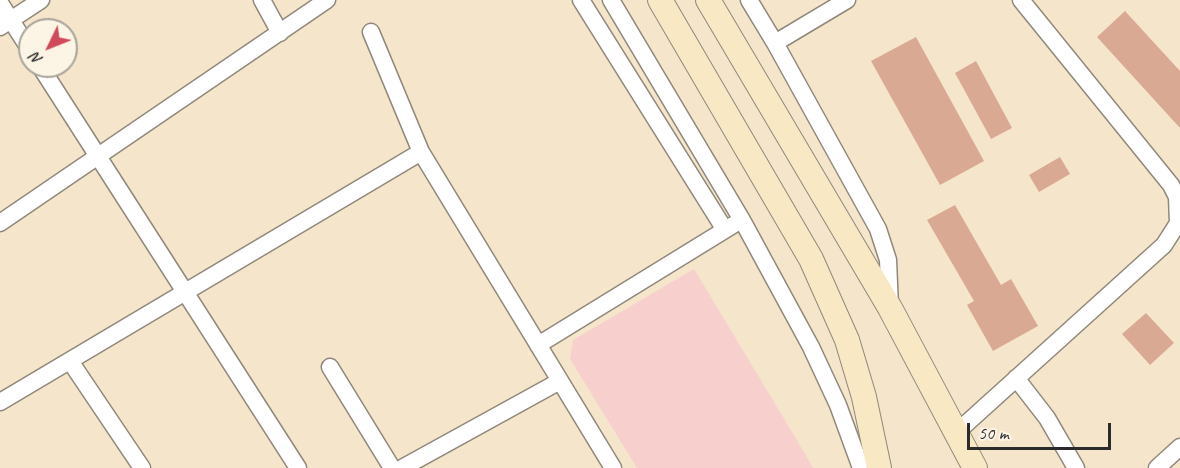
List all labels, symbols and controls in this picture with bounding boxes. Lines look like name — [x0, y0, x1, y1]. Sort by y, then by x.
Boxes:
north arrow — [18, 18, 78, 78]
text: N — [26, 48, 47, 69]
scale bar — [970, 411, 1114, 449]
text: 50 m — [978, 422, 1009, 444]

